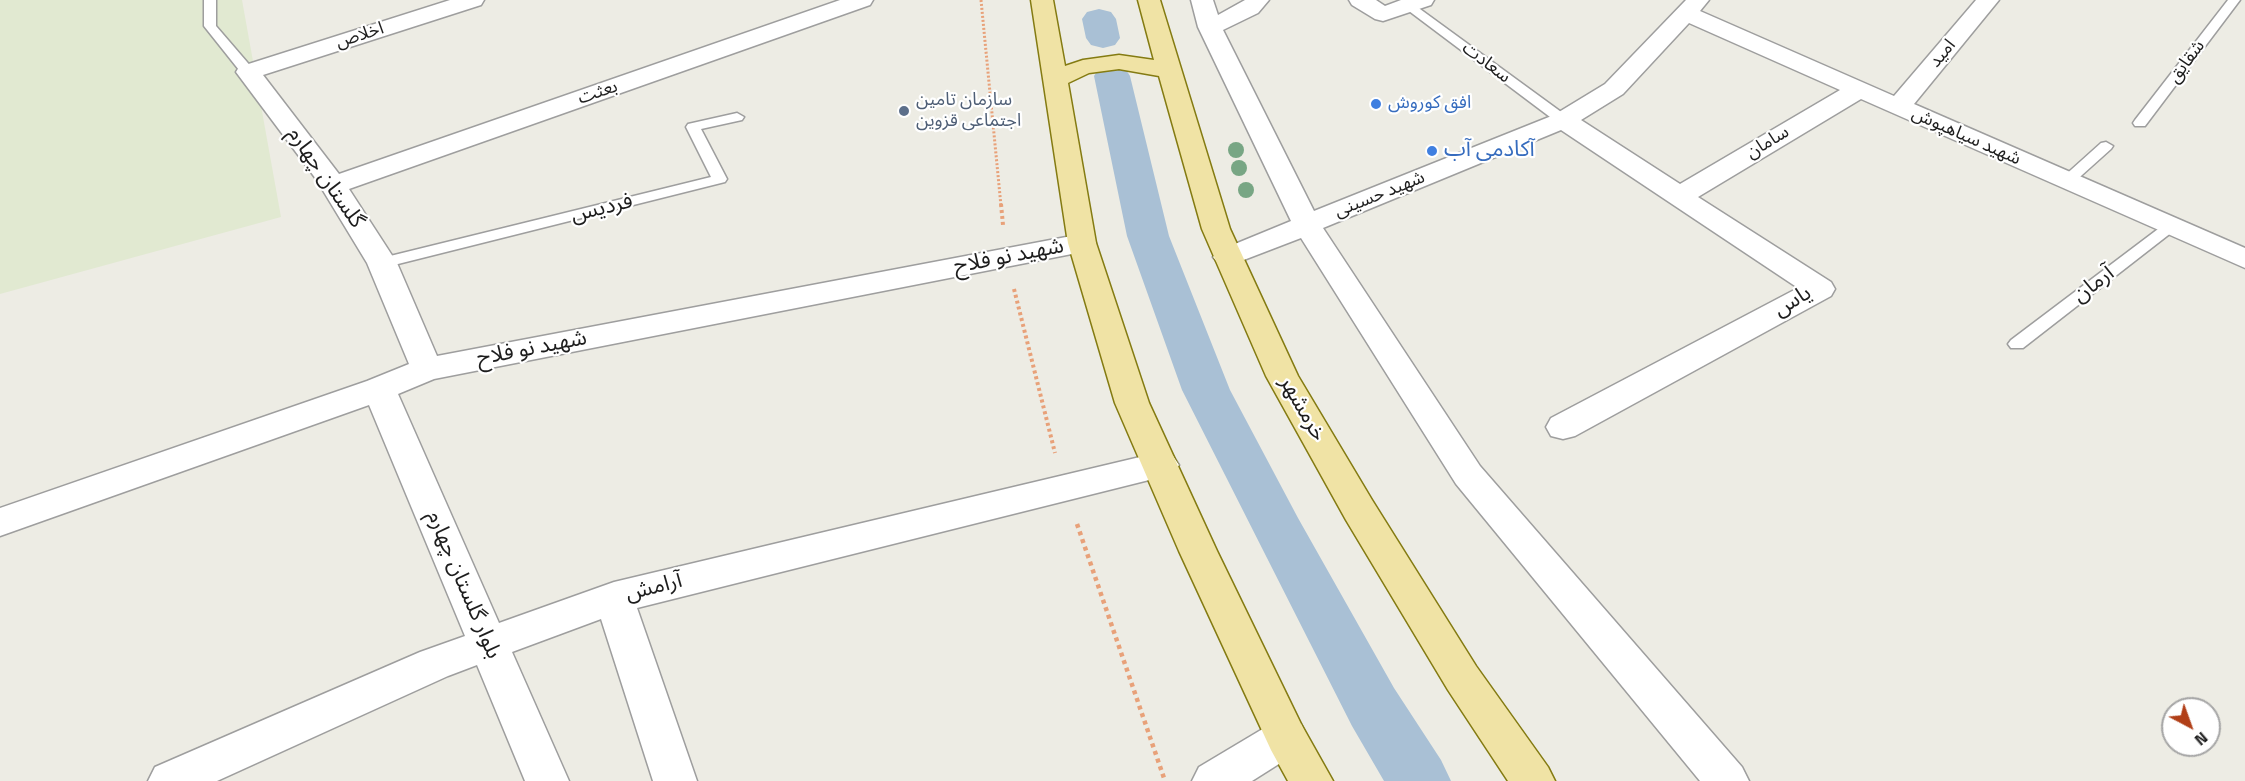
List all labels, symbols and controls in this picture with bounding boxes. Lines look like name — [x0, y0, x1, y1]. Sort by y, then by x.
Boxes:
street label: اخلاص — [333, 18, 387, 54]
street label: امید — [1925, 36, 1961, 72]
street label: شقایق — [2164, 36, 2210, 88]
street label: سعادت — [1457, 38, 1515, 88]
street label: بعثت — [575, 76, 621, 110]
place label: سازمان تامین اجتماعی قزوین — [916, 90, 1021, 132]
place label: افق کوروش — [1388, 93, 1471, 115]
marker: افق کوروش — [1369, 97, 1383, 111]
street label: شهید سیاهپوش — [1908, 103, 2024, 171]
marker: سازمان تامین اجتماعی قزوین — [897, 104, 911, 118]
street label: گلستان چهارم — [281, 122, 369, 234]
street label: سامان — [1743, 122, 1793, 164]
place label: آکادمی آب — [1444, 138, 1535, 164]
marker: آکادمی آب — [1425, 144, 1439, 158]
street label: شهید حسینی — [1332, 167, 1428, 223]
street label: فردیس — [568, 189, 636, 229]
street label: شهید نو فلاح — [952, 233, 1066, 281]
street label: آرمان — [2068, 261, 2120, 309]
street label: یاس — [1769, 280, 1817, 324]
street label: شهید نو فلاح — [475, 325, 589, 373]
street label: خرمشهر — [1273, 372, 1331, 446]
street label: بلوار گلستان چهارم — [420, 507, 506, 663]
street label: آرامش — [623, 568, 685, 608]
north arrow — [2161, 697, 2221, 757]
text: N — [2189, 726, 2214, 752]

